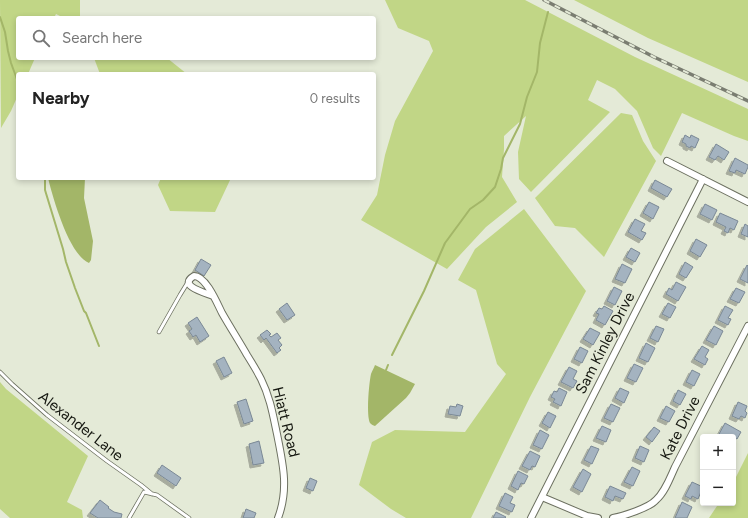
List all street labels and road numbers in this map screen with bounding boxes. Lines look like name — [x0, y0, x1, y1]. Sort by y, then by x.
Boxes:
street label: Sam Kinley Drive — [572, 289, 638, 397]
street label: Hiatt Road — [269, 385, 303, 459]
street label: Alexander Lane — [35, 387, 127, 465]
street label: Kate Drive — [656, 393, 704, 463]

